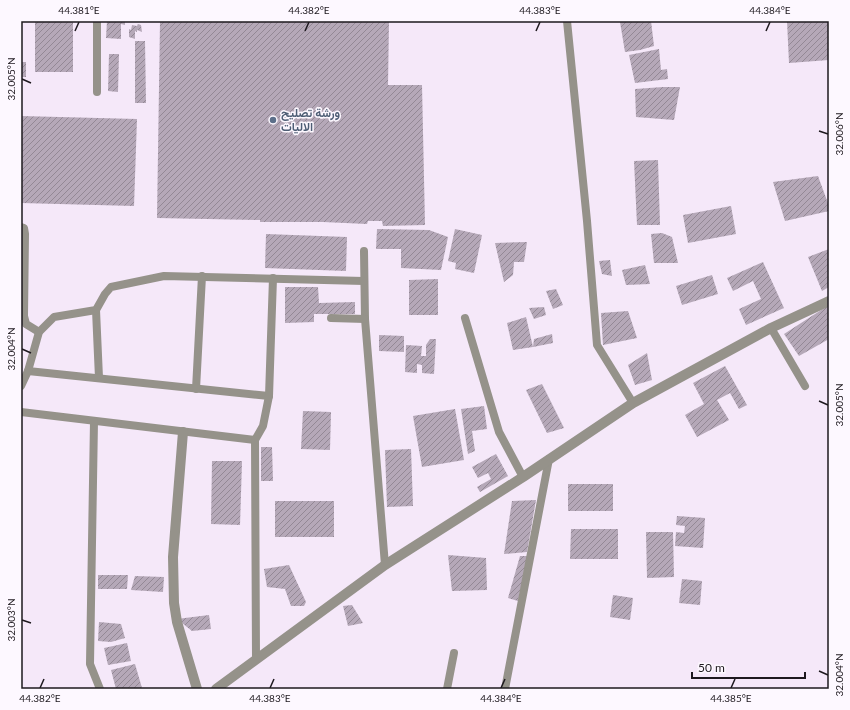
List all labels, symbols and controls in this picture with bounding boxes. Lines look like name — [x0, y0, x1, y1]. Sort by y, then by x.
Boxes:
text: 44.381°E — [58, 4, 100, 16]
text: 44.382°E — [288, 4, 330, 16]
text: 44.383°E — [519, 4, 561, 16]
text: 44.384°E — [749, 4, 791, 16]
text: 32.005°N — [5, 57, 17, 101]
place label: ورشة تصليح الاليات — [281, 105, 341, 134]
text: 32.006°N — [833, 112, 845, 156]
marker: ورشة تصليح الاليات — [268, 115, 278, 125]
text: 32.004°N — [5, 327, 17, 371]
text: 32.005°N — [833, 383, 845, 427]
text: 32.003°N — [5, 598, 17, 642]
text: 32.004°N — [833, 653, 845, 697]
scale bar — [692, 654, 805, 680]
text: 50 m — [698, 660, 725, 675]
text: 44.382°E — [19, 692, 61, 704]
text: 44.383°E — [249, 692, 291, 704]
text: 44.384°E — [480, 692, 522, 704]
text: 44.385°E — [710, 692, 752, 704]

